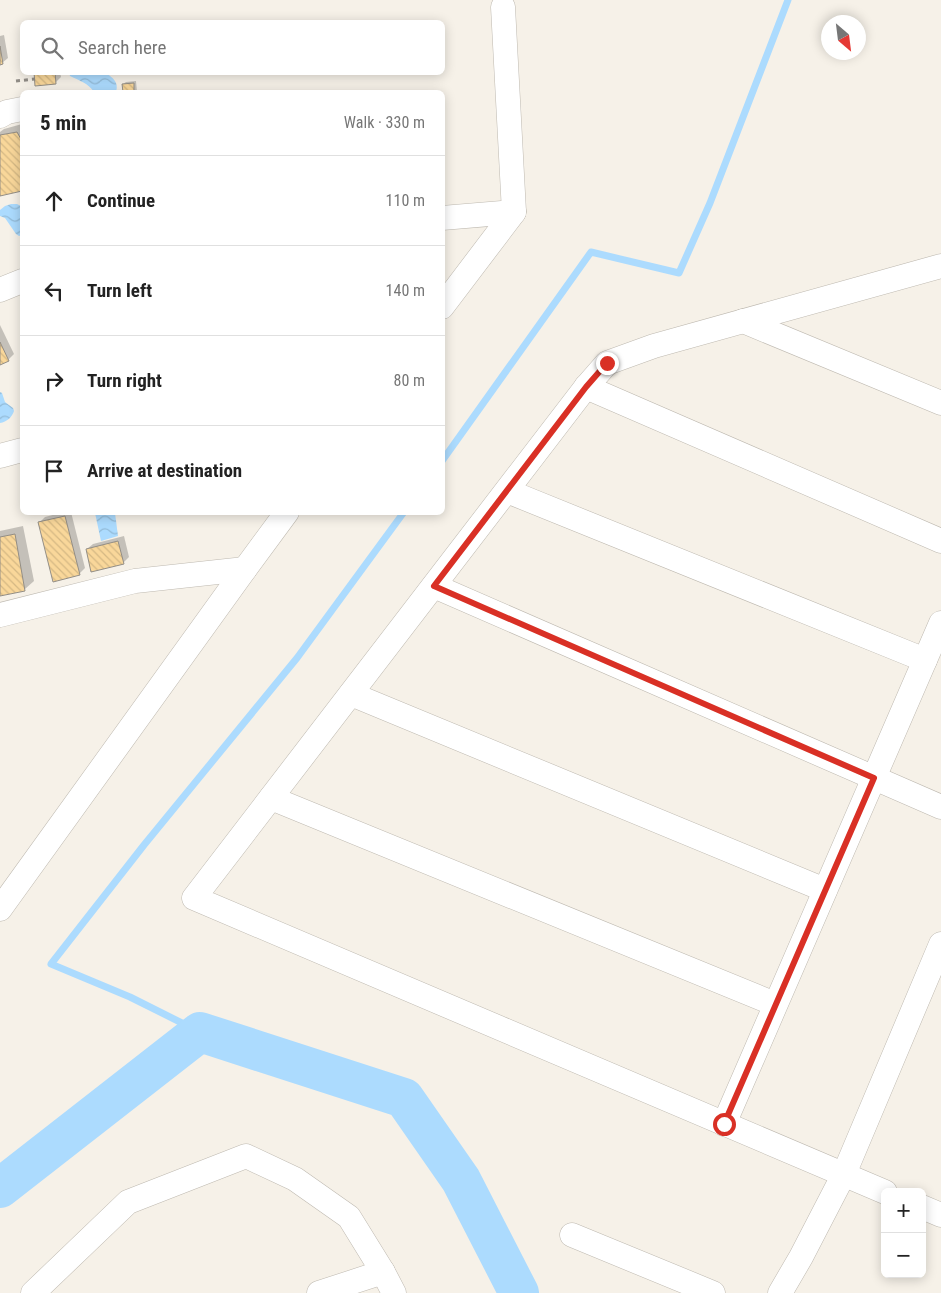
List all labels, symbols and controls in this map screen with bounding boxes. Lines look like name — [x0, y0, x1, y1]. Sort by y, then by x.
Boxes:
north arrow — [821, 15, 866, 60]
search box — [20, 20, 445, 75]
icon: search — [38, 34, 66, 62]
text: Search here — [78, 36, 166, 59]
text: 5 min — [40, 111, 87, 135]
text: Walk · 330 m — [344, 113, 425, 132]
icon: ahead — [40, 187, 68, 215]
text: Continue — [87, 189, 155, 212]
text: 110 m — [386, 191, 425, 210]
icon: left — [40, 277, 68, 305]
text: Turn left — [87, 279, 152, 302]
text: 140 m — [386, 281, 425, 300]
route end — [596, 352, 619, 375]
icon: right — [40, 367, 68, 395]
text: Turn right — [87, 369, 162, 392]
text: 80 m — [393, 371, 425, 390]
icon: arrive — [40, 457, 68, 485]
text: Arrive at destination — [87, 459, 242, 482]
route start — [713, 1113, 736, 1136]
map controls — [881, 1188, 926, 1278]
button: + — [881, 1188, 926, 1233]
button: − — [881, 1233, 926, 1278]

